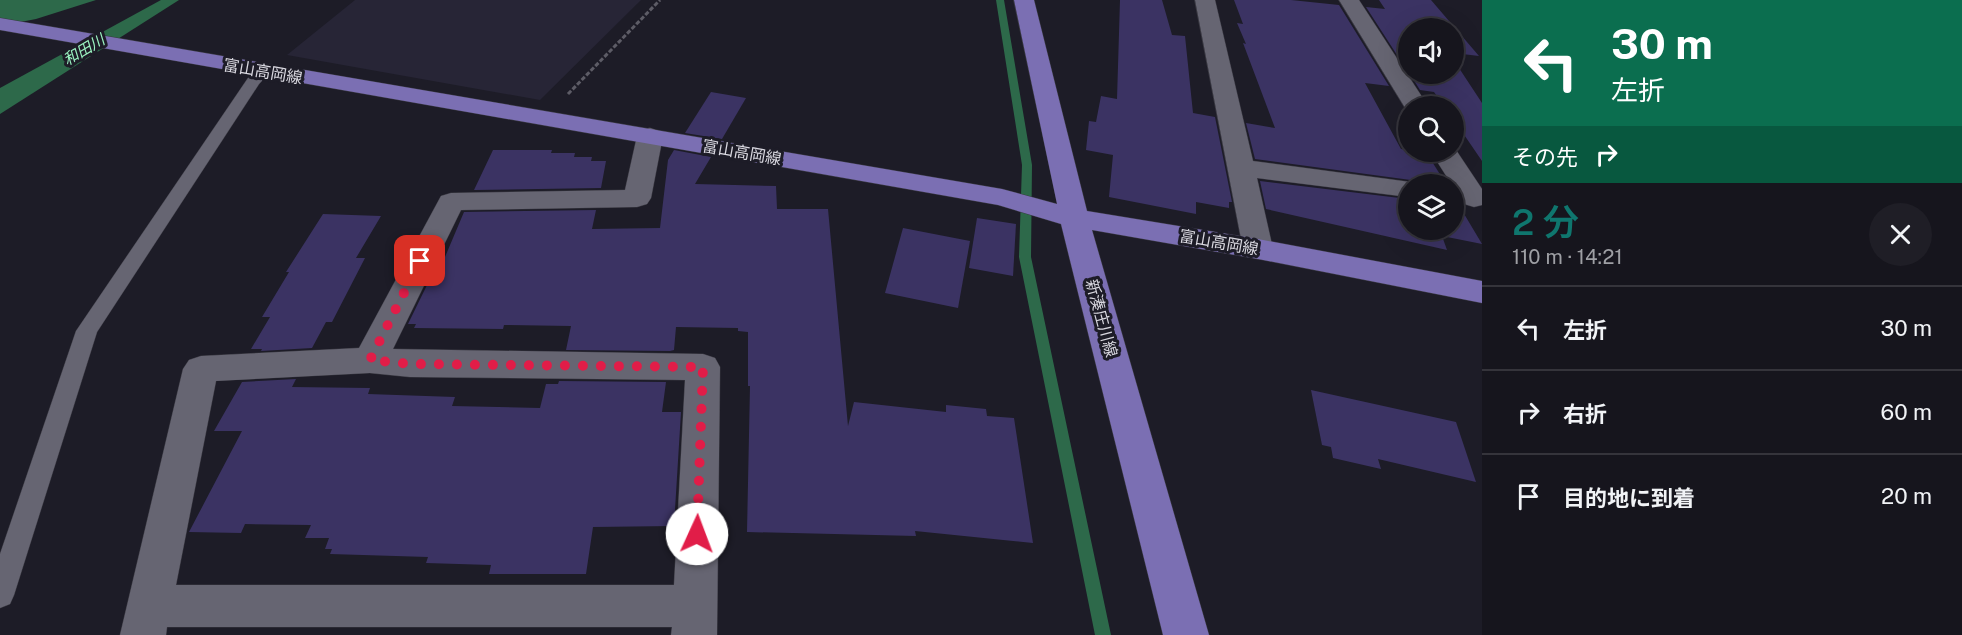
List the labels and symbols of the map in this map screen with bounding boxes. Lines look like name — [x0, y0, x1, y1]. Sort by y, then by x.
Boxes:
water label: 和田川 — [60, 30, 109, 68]
street label: 富山高岡線 — [222, 55, 304, 88]
street label: 富山高岡線 — [701, 136, 783, 169]
street label: 富山高岡線 — [1178, 226, 1260, 259]
pin — [394, 235, 445, 286]
street label: 新湊庄川線 — [1082, 277, 1121, 359]
position arrow — [665, 502, 729, 566]

